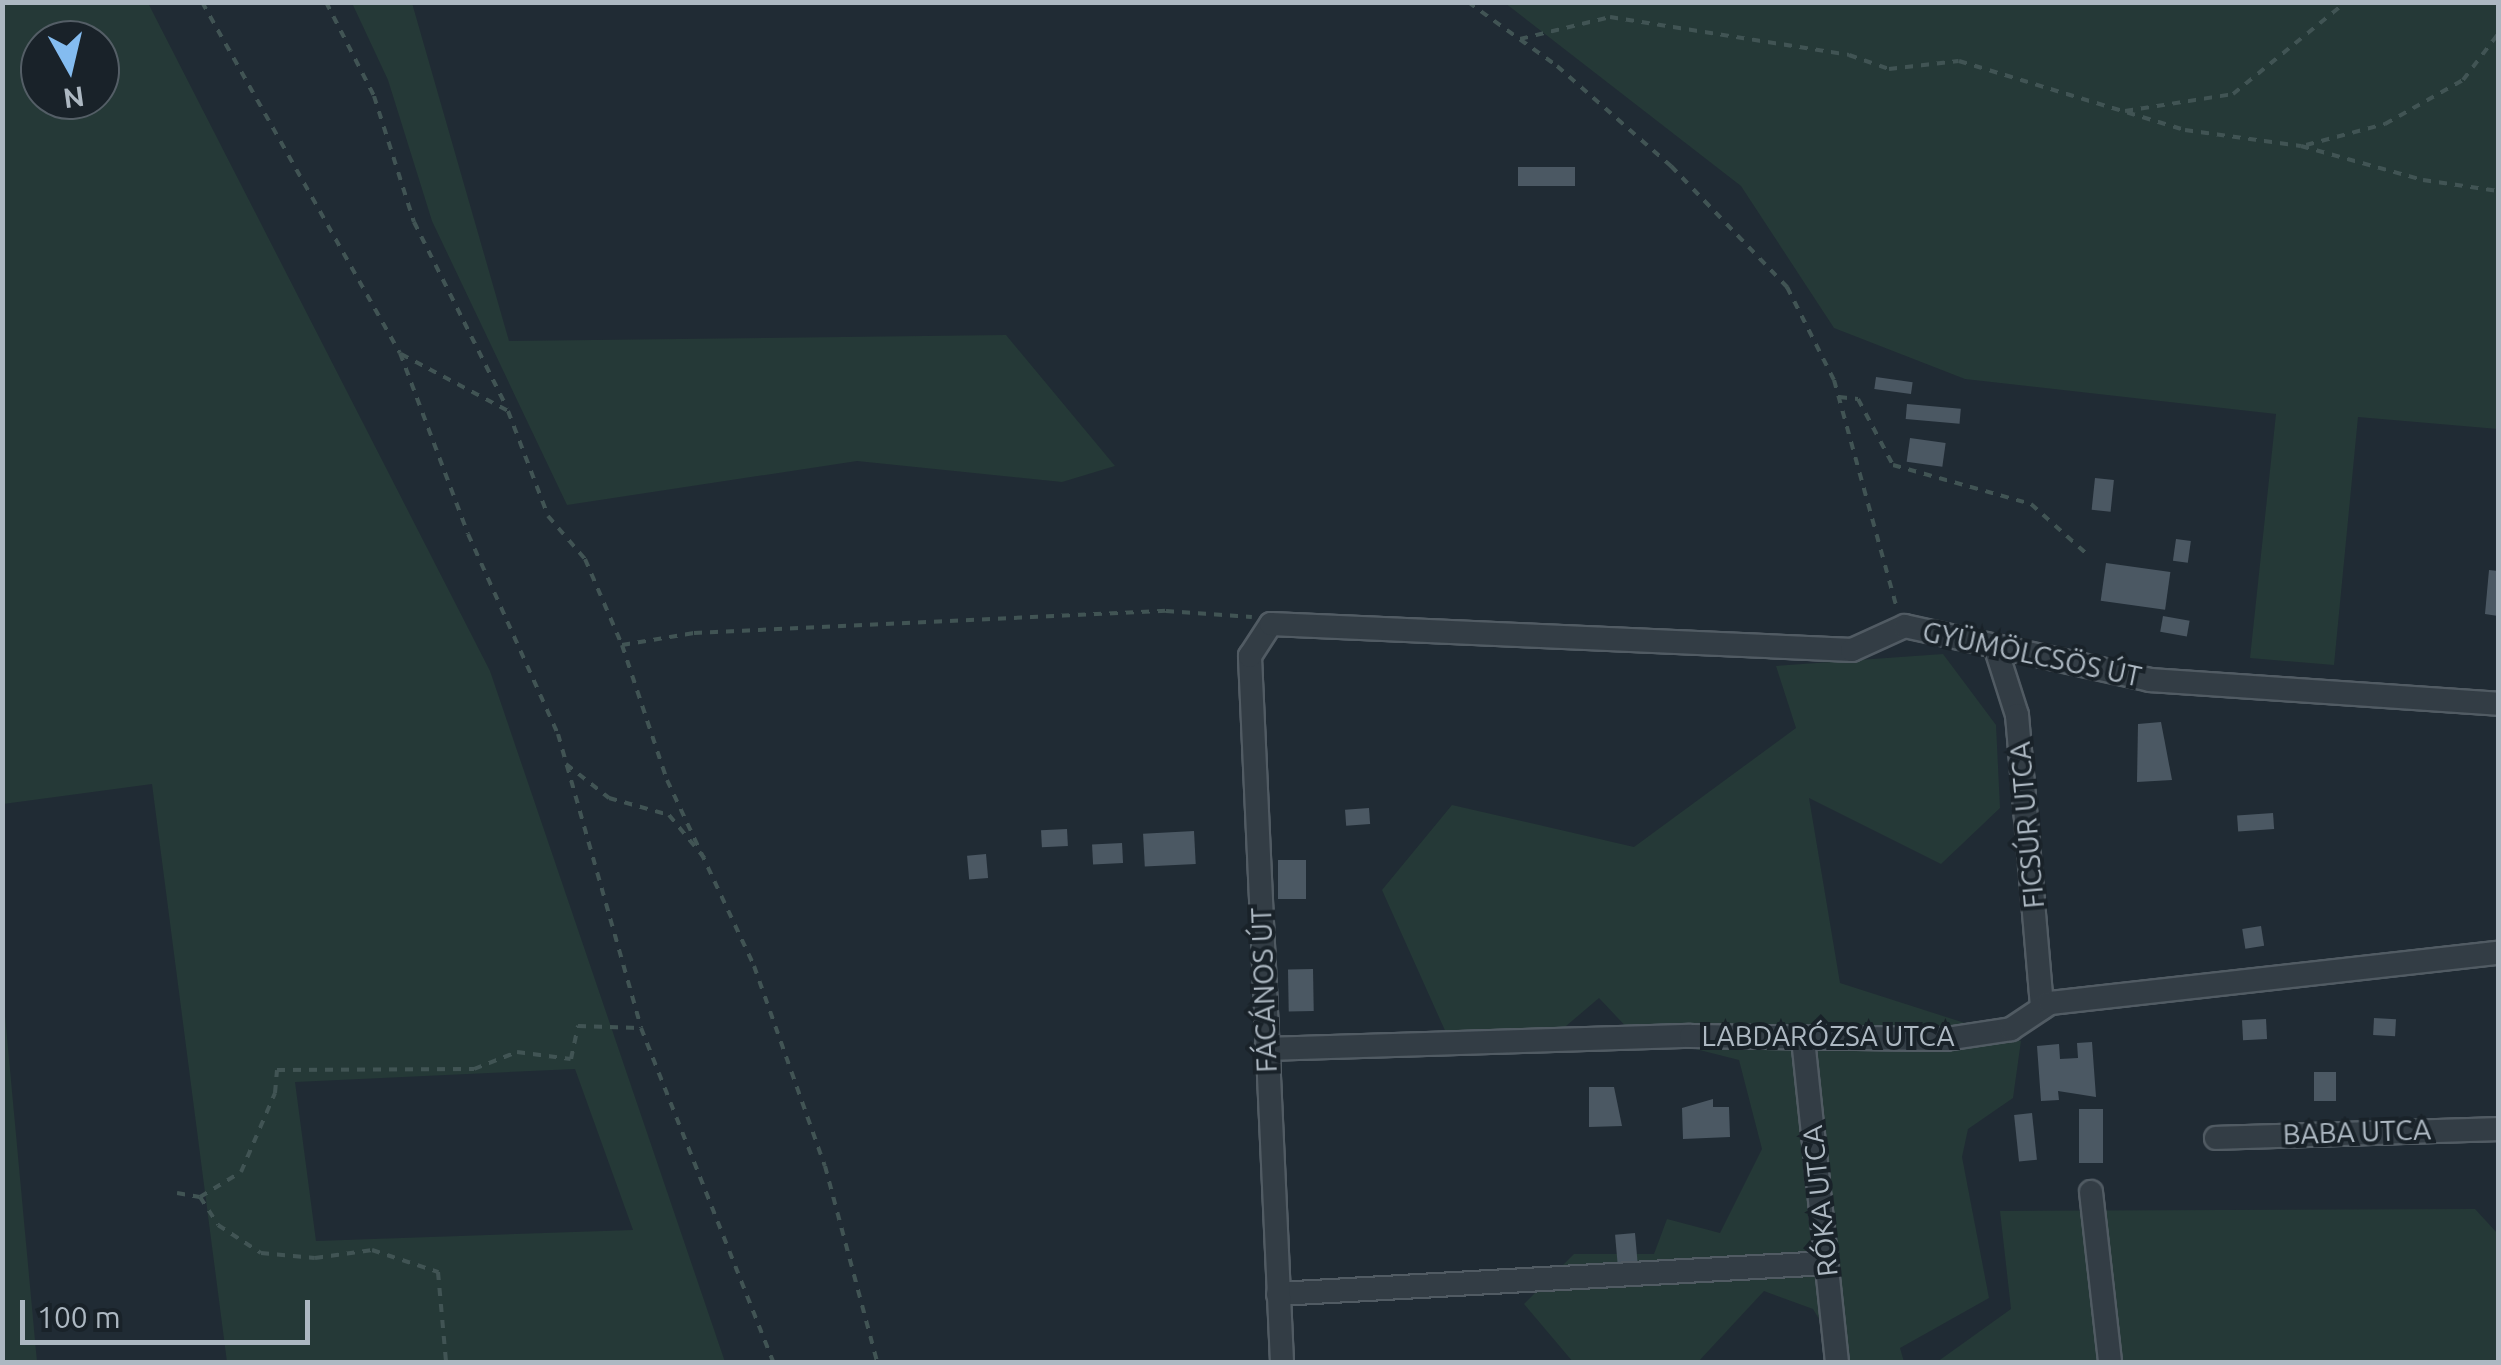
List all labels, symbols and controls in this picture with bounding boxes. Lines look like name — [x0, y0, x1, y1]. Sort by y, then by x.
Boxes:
north arrow — [20, 20, 120, 120]
text: N — [61, 81, 86, 115]
street label: GYÜMÖLCSÖS ÚT — [1919, 614, 2145, 694]
street label: FICSÚR UTCA — [2003, 740, 2051, 910]
street label: FÁCÁNOS ÚT — [1244, 907, 1284, 1073]
street label: LABDARÓZSA UTCA — [1701, 1019, 1955, 1053]
street label: BABA UTCA — [2282, 1113, 2432, 1151]
street label: RÓKA UTCA — [1795, 1124, 1845, 1278]
scale bar — [25, 1280, 315, 1342]
text: 100 m — [37, 1300, 121, 1334]

